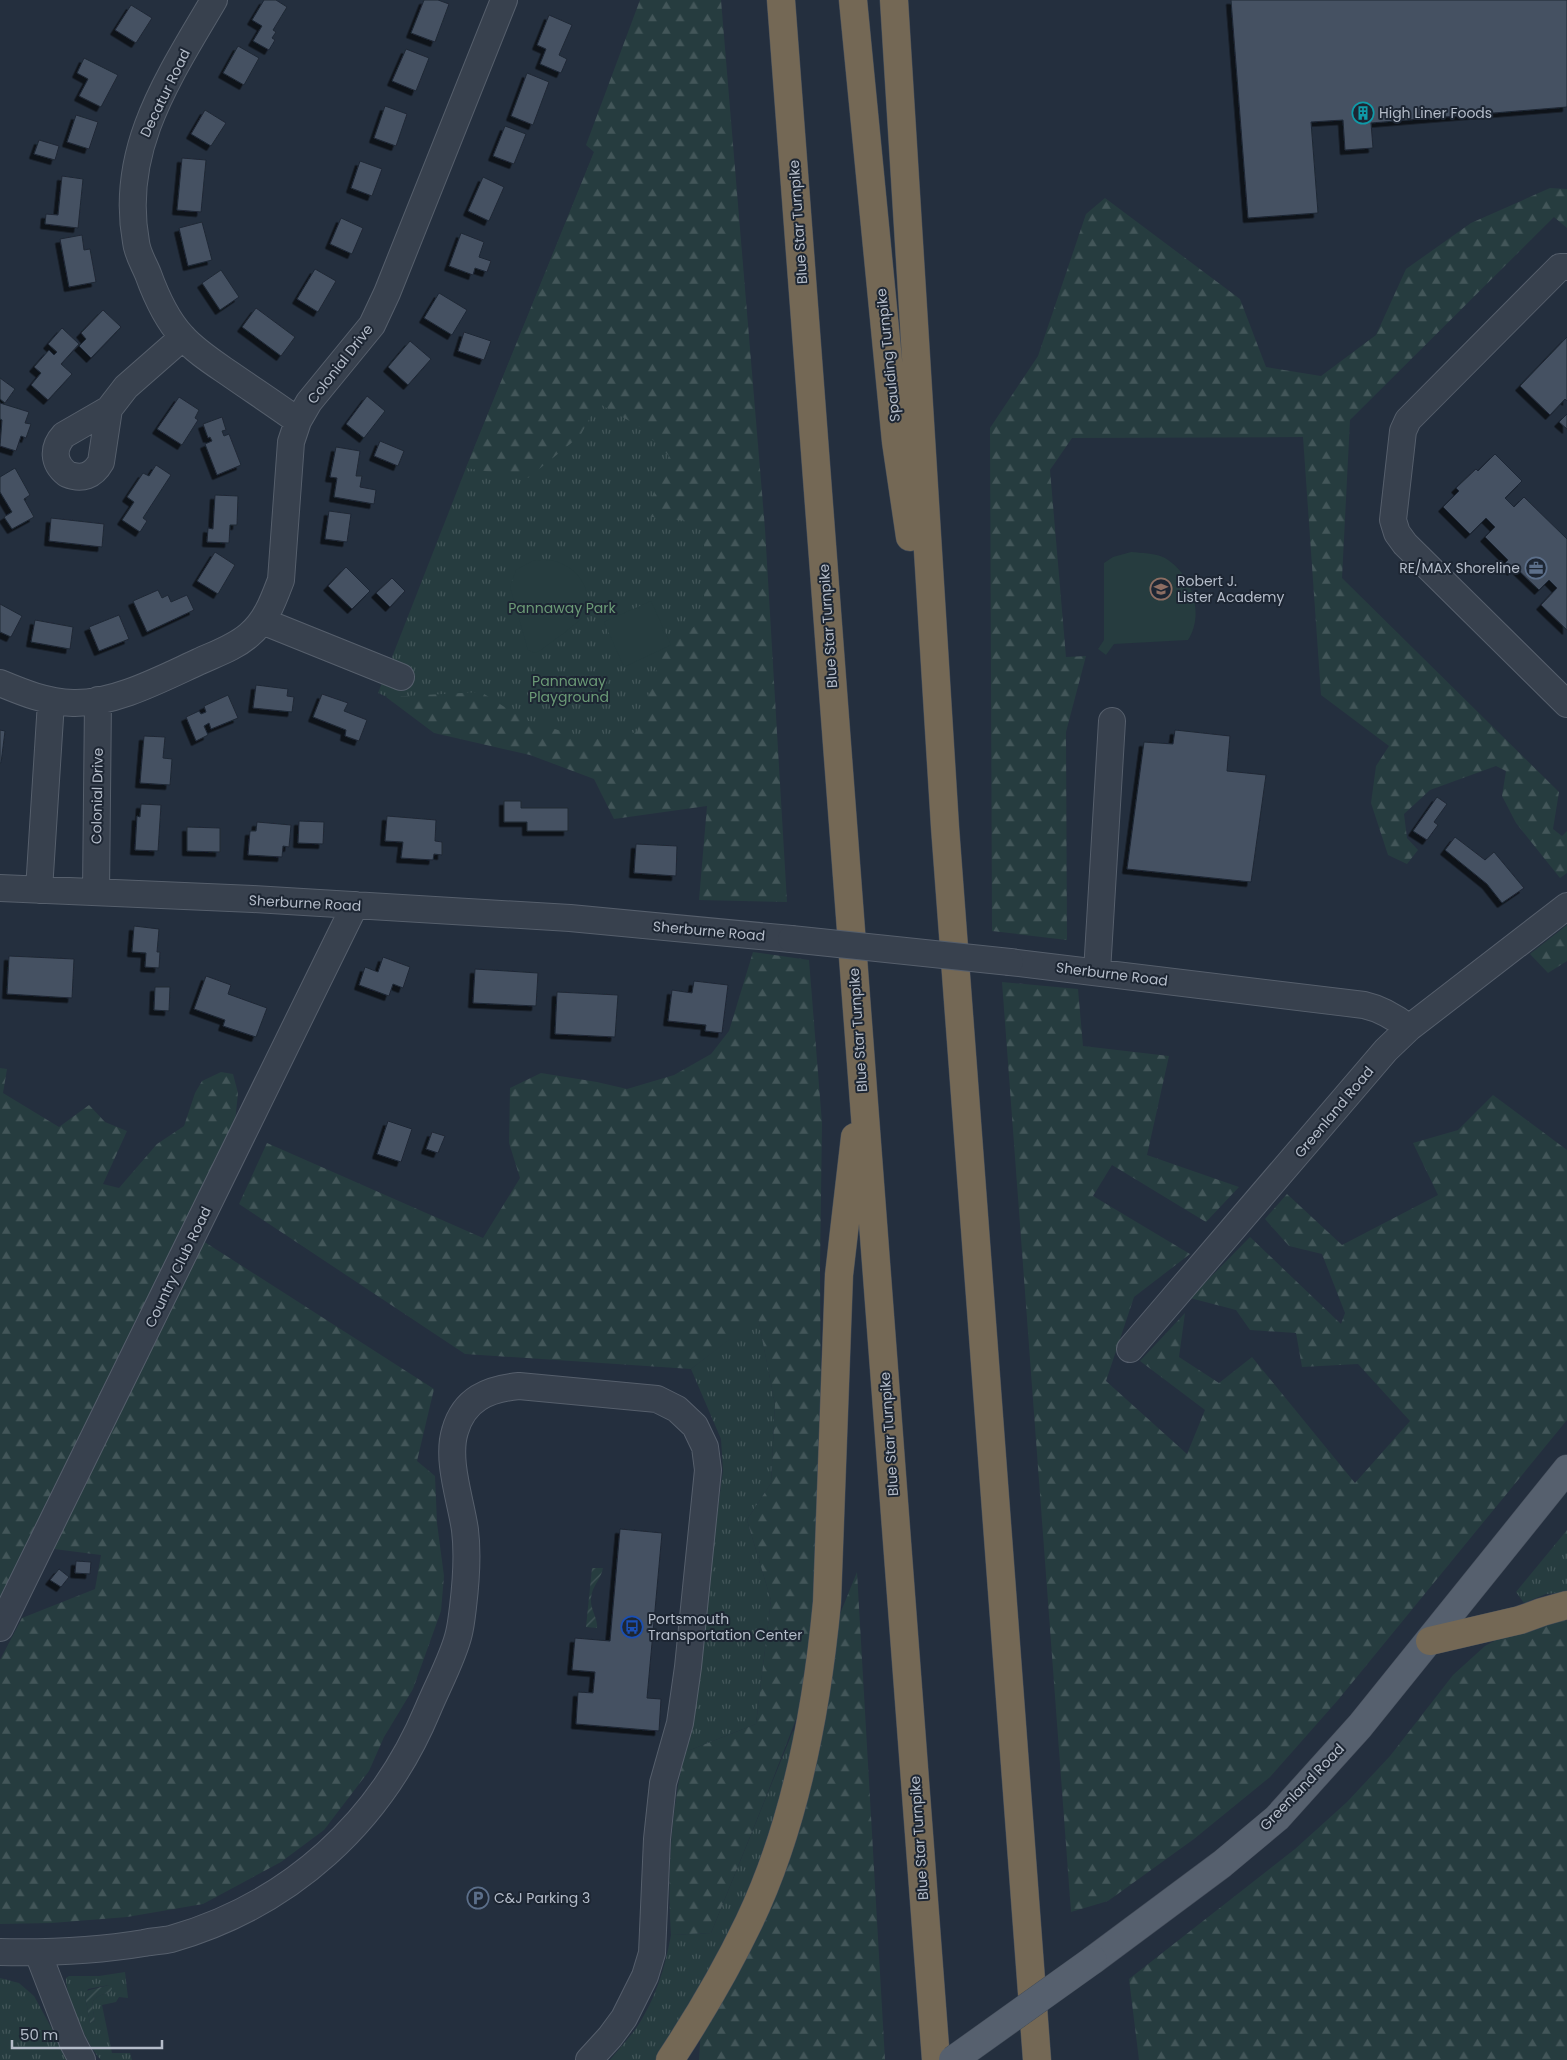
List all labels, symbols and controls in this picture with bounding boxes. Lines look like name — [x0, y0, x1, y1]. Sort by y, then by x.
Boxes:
street label: Decatur Road — [135, 45, 195, 141]
building icon: High Liner Foods — [1351, 101, 1375, 125]
place label: High Liner Foods — [1379, 103, 1492, 123]
street label: Blue Star Turnpike — [784, 159, 812, 285]
street label: Spaulding Turnpike — [871, 287, 905, 423]
street label: Colonial Drive — [302, 320, 378, 408]
office icon: RE/MAX Shoreline — [1524, 556, 1548, 580]
place label: RE/MAX Shoreline — [1399, 558, 1520, 578]
street label: Blue Star Turnpike — [814, 563, 842, 689]
place label: Robert J. Lister Academy — [1177, 571, 1284, 607]
school or university icon: Robert J. Lister Academy — [1149, 577, 1173, 601]
park label: Pannaway Park — [508, 598, 617, 618]
park label: Pannaway Playground — [529, 671, 609, 707]
street label: Colonial Drive — [86, 747, 108, 844]
street label: Sherburne Road — [248, 890, 362, 916]
street label: Sherburne Road — [652, 916, 766, 946]
street label: Sherburne Road — [1055, 957, 1169, 991]
street label: Blue Star Turnpike — [844, 967, 872, 1093]
street label: Greenland Road — [1290, 1062, 1378, 1162]
street label: Country Club Road — [140, 1203, 216, 1331]
street label: Blue Star Turnpike — [875, 1371, 903, 1497]
place label: Portsmouth Transportation Center — [648, 1609, 802, 1645]
bus stop icon: Portsmouth Transportation Center — [620, 1615, 644, 1639]
street label: Greenland Road — [1255, 1739, 1349, 1835]
street label: Blue Star Turnpike — [905, 1775, 933, 1901]
parking icon: C&J Parking 3 — [466, 1886, 490, 1910]
place label: C&J Parking 3 — [494, 1888, 590, 1908]
scale bar — [12, 2018, 162, 2050]
text: 50 m — [20, 2024, 58, 2045]

